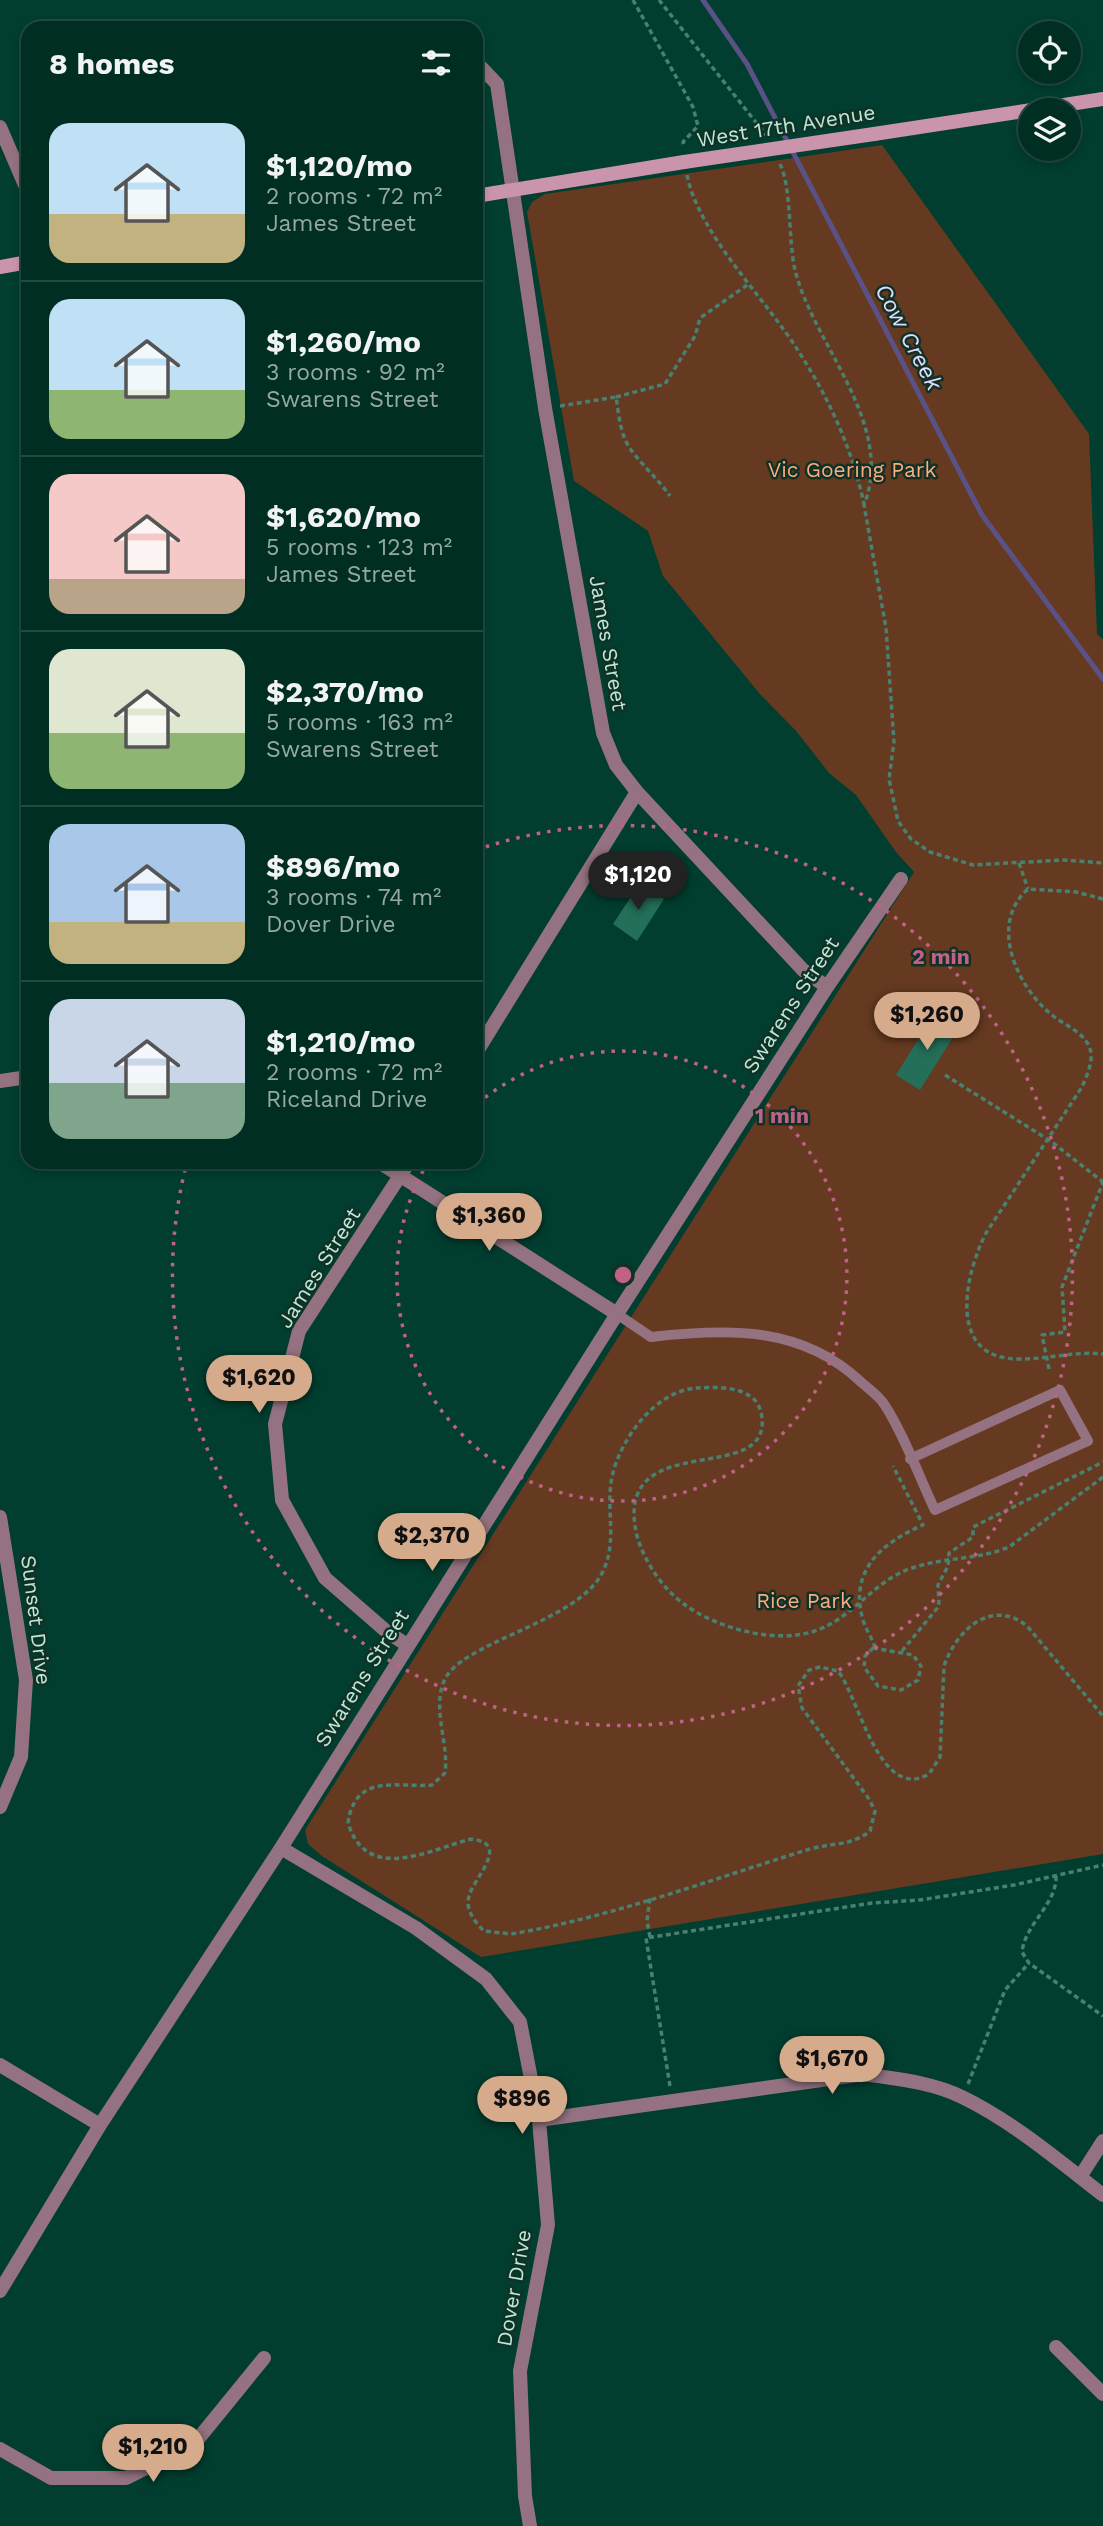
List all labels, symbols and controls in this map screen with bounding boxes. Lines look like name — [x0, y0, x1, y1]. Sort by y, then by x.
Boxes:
map controls — [1018, 21, 1081, 161]
button: locate — [1018, 21, 1081, 84]
icon: filters — [417, 44, 455, 82]
text: 8 homes — [49, 46, 175, 81]
button: layers — [1018, 98, 1081, 161]
street label: West 17th Avenue — [695, 99, 877, 152]
text: $1,120/mo — [266, 148, 412, 183]
icon: home — [105, 151, 189, 235]
text: 2 rooms · 72 m² — [266, 183, 442, 210]
text: James Street — [266, 210, 416, 237]
water label: Cow Creek — [869, 279, 949, 396]
text: $1,260/mo — [266, 324, 421, 359]
icon: home — [105, 327, 189, 411]
text: 3 rooms · 92 m² — [266, 359, 445, 386]
text: Swarens Street — [266, 386, 438, 413]
park label: Vic Goering Park — [768, 457, 936, 482]
text: $1,620/mo — [266, 499, 421, 534]
icon: home — [105, 502, 189, 586]
text: 5 rooms · 123 m² — [266, 534, 452, 561]
text: James Street — [266, 561, 416, 588]
street label: James Street — [584, 573, 633, 713]
text: $2,370/mo — [266, 674, 424, 709]
icon: home — [105, 677, 189, 761]
text: 5 rooms · 163 m² — [266, 709, 453, 736]
text: Swarens Street — [266, 736, 438, 763]
text: $896/mo — [266, 849, 400, 884]
icon: home — [105, 852, 189, 936]
pin: $1,120 — [581, 852, 695, 912]
text: $1,120 — [604, 861, 672, 888]
text: 3 rooms · 74 m² — [266, 884, 441, 911]
text: Dover Drive — [266, 911, 396, 938]
street label: Swarens Street — [737, 932, 844, 1078]
text: 2 min — [912, 944, 970, 969]
pin: $1,260 — [870, 992, 984, 1052]
text: $1,260 — [890, 1001, 964, 1028]
text: $1,210/mo — [266, 1024, 416, 1059]
icon: home — [105, 1027, 189, 1111]
text: 2 rooms · 72 m² — [266, 1059, 442, 1086]
text: Riceland Drive — [266, 1086, 427, 1113]
text: 1 min — [755, 1103, 809, 1128]
pin: $1,360 — [432, 1194, 546, 1253]
text: $1,360 — [452, 1202, 526, 1229]
street label: James Street — [272, 1203, 366, 1332]
centre of rings — [611, 1263, 635, 1287]
pin: $1,620 — [202, 1356, 316, 1415]
text: $1,620 — [222, 1364, 296, 1391]
pin: $2,370 — [375, 1514, 489, 1573]
text: $2,370 — [394, 1522, 470, 1549]
street label: Sunset Drive — [16, 1554, 57, 1686]
park label: Rice Park — [756, 1588, 852, 1613]
street label: Swarens Street — [309, 1604, 414, 1751]
pin: $1,670 — [775, 2036, 889, 2096]
text: $1,670 — [795, 2045, 869, 2072]
pin: $896 — [481, 2076, 563, 2136]
text: $896 — [493, 2085, 551, 2112]
street label: Dover Drive — [491, 2228, 536, 2348]
pin: $1,210 — [96, 2424, 210, 2484]
text: $1,210 — [118, 2433, 188, 2460]

